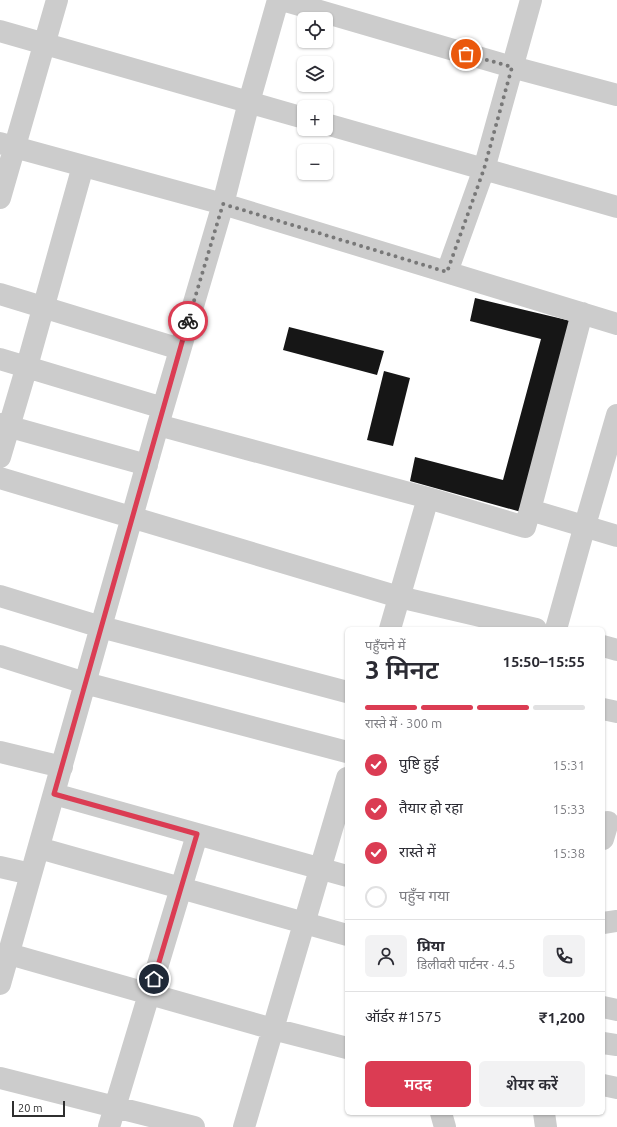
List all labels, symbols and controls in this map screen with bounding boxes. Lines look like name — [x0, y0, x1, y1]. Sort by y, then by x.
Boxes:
map controls — [297, 12, 333, 180]
button: locate — [297, 12, 333, 48]
pin — [449, 37, 483, 71]
icon: bag — [455, 43, 477, 65]
button: layers — [297, 56, 333, 92]
button: + — [297, 100, 333, 136]
button: − — [297, 144, 333, 180]
courier — [168, 301, 208, 341]
icon: bike — [177, 310, 199, 332]
text: पहुँचने में — [365, 638, 406, 652]
text: 15:50–15:55 — [502, 653, 585, 670]
text: 3 मिनट — [365, 655, 439, 684]
text: रास्ते में · 300 m — [365, 716, 442, 730]
icon: check — [365, 754, 387, 776]
text: पुष्टि हुई — [399, 755, 439, 772]
text: 15:31 — [552, 758, 585, 772]
icon: check — [365, 798, 387, 820]
text: तैयार हो रहा — [399, 799, 463, 816]
text: 15:33 — [552, 802, 585, 816]
icon: check — [365, 842, 387, 864]
text: रास्ते में — [399, 843, 436, 860]
text: 15:38 — [552, 846, 585, 860]
text: पहुँच गया — [399, 887, 449, 904]
button: person — [365, 935, 407, 977]
button: phone — [543, 935, 585, 977]
text: प्रिया — [417, 937, 445, 954]
text: डिलीवरी पार्टनर · 4.5 — [417, 957, 515, 971]
pin — [137, 962, 171, 996]
icon: home — [143, 968, 165, 990]
text: ऑर्डर #1575 — [365, 1008, 442, 1025]
text: ₹1,200 — [539, 1009, 585, 1026]
button: मदद — [365, 1061, 471, 1107]
button: शेयर करें — [479, 1061, 585, 1107]
scale bar — [12, 1099, 65, 1118]
text: 20 m — [18, 1102, 42, 1114]

